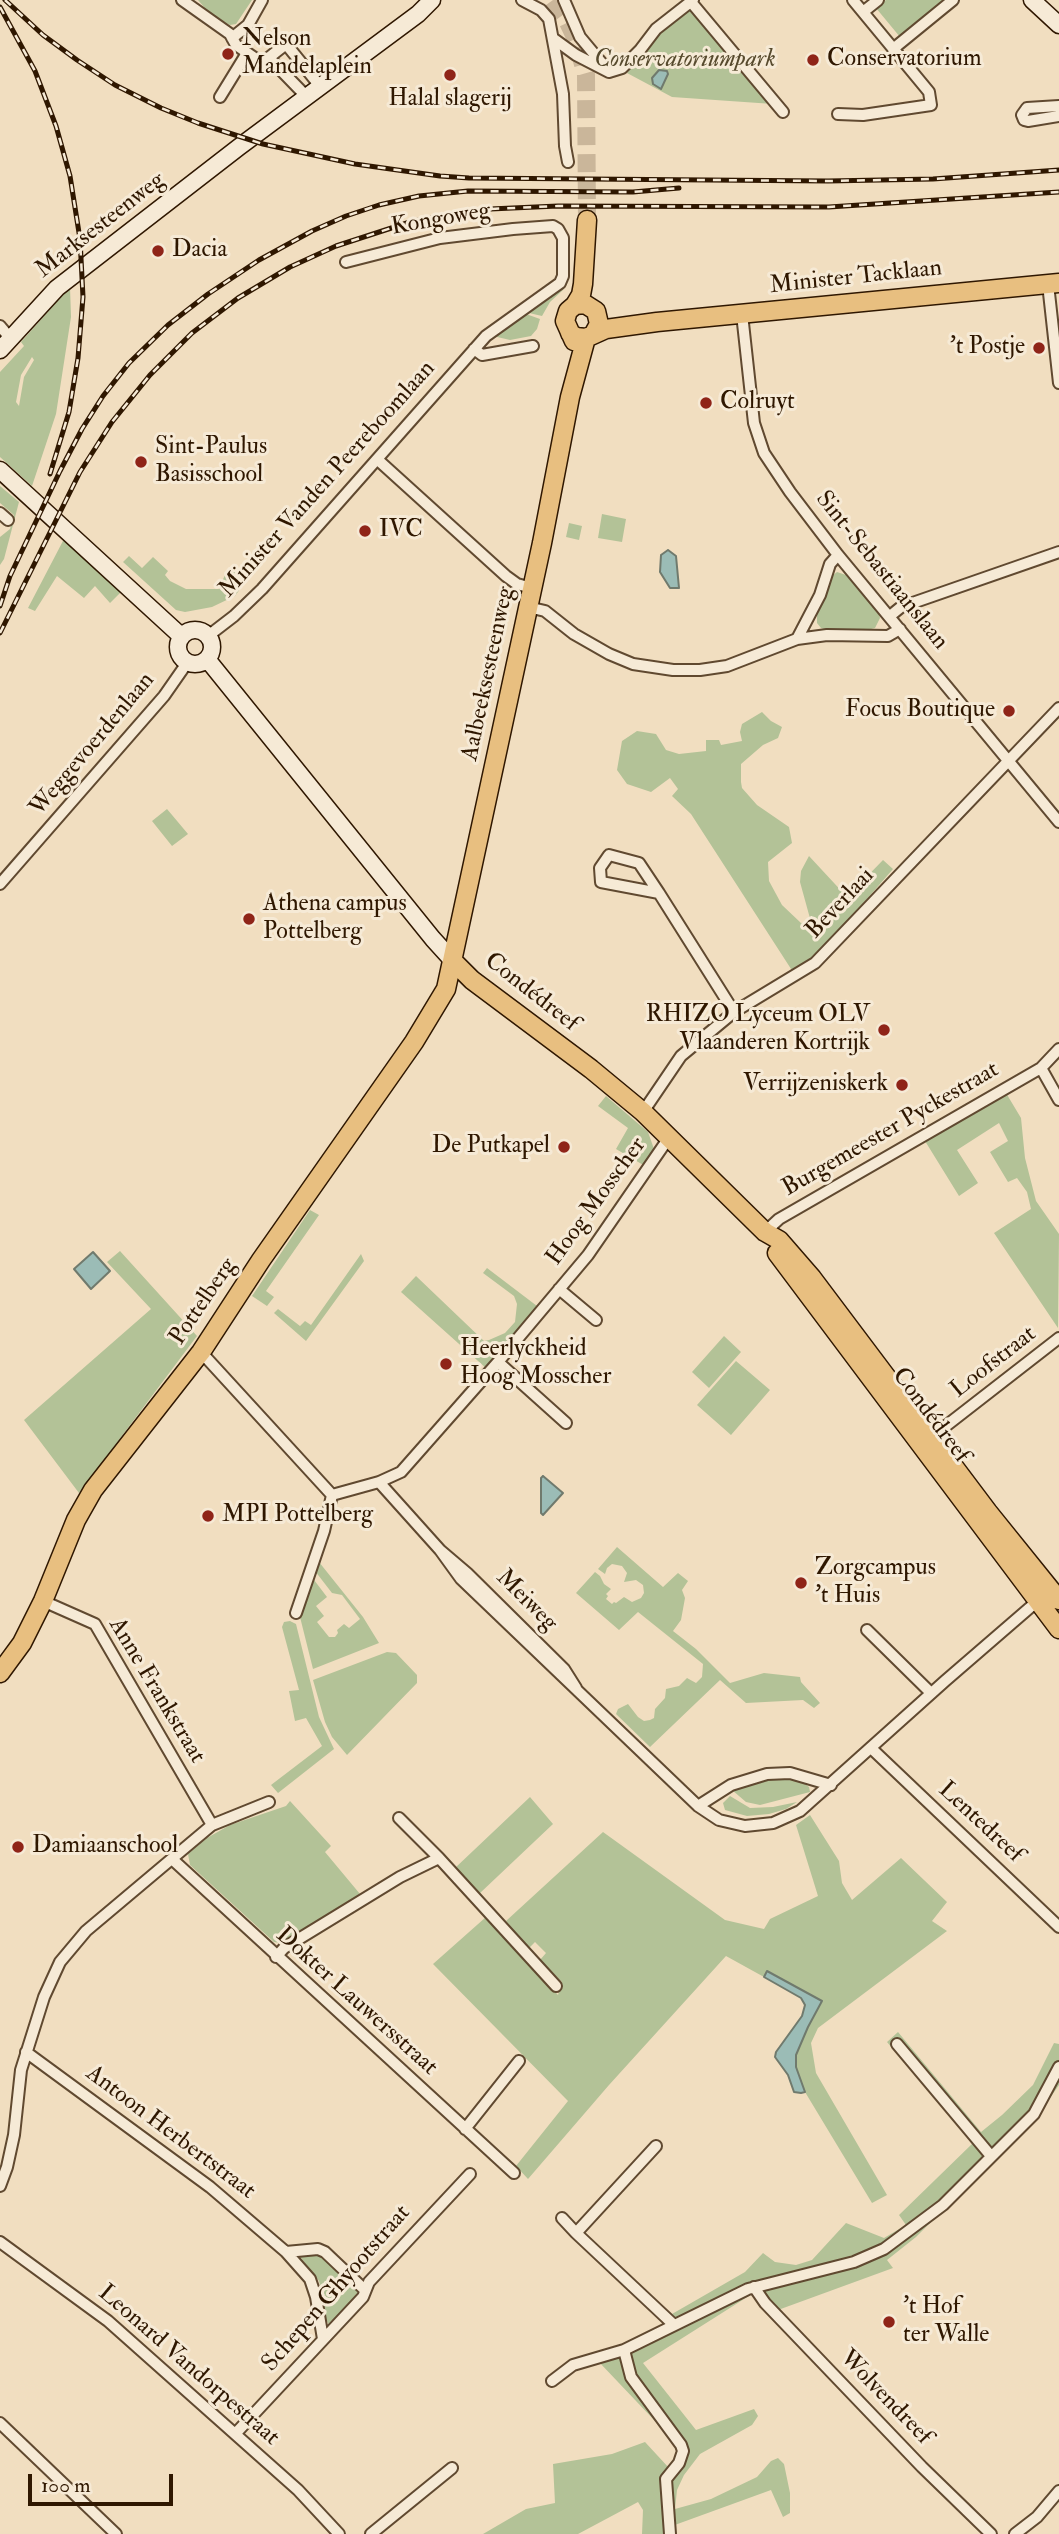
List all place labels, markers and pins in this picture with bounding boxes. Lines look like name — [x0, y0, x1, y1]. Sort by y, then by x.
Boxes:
place label: Nelson Mandelaplein — [242, 26, 372, 82]
marker: Nelson Mandelaplein — [220, 46, 236, 62]
place label: Conservatorium — [827, 46, 982, 74]
marker: Conservatorium — [805, 52, 821, 68]
marker: Halal slagerij — [442, 67, 458, 83]
place label: Halal slagerij — [388, 86, 512, 114]
place label: Dacia — [172, 237, 227, 265]
marker: Dacia — [150, 243, 166, 259]
place label: 't Postje — [950, 334, 1025, 362]
marker: 't Postje — [1031, 340, 1047, 356]
place label: Colruyt — [720, 389, 795, 417]
marker: Colruyt — [698, 395, 714, 411]
place label: Sint-Paulus Basisschool — [155, 434, 267, 490]
marker: Sint-Paulus Basisschool — [133, 454, 149, 470]
place label: IVC — [379, 517, 423, 545]
marker: IVC — [357, 523, 373, 539]
place label: Focus Boutique — [845, 697, 995, 725]
marker: Focus Boutique — [1001, 703, 1017, 719]
place label: Athena campus Pottelberg — [263, 891, 407, 947]
marker: Athena campus Pottelberg — [241, 911, 257, 927]
place label: RHIZO Lyceum OLV Vlaanderen Kortrijk — [646, 1002, 870, 1058]
marker: RHIZO Lyceum OLV Vlaanderen Kortrijk — [876, 1022, 892, 1038]
place label: Verrijzeniskerk — [743, 1071, 888, 1099]
marker: Verrijzeniskerk — [894, 1077, 910, 1093]
place label: De Putkapel — [432, 1133, 550, 1161]
marker: De Putkapel — [556, 1139, 572, 1155]
place label: Heerlyckheid Hoog Mosscher — [460, 1336, 611, 1392]
marker: Heerlyckheid Hoog Mosscher — [438, 1356, 454, 1372]
place label: MPI Pottelberg — [222, 1502, 373, 1530]
marker: MPI Pottelberg — [200, 1508, 216, 1524]
place label: Zorgcampus 't Huis — [815, 1555, 936, 1611]
marker: Zorgcampus 't Huis — [793, 1575, 809, 1591]
place label: Damiaanschool — [32, 1833, 178, 1861]
marker: Damiaanschool — [10, 1839, 26, 1855]
place label: 't Hof ter Walle — [903, 2294, 989, 2350]
marker: 't Hof ter Walle — [881, 2314, 897, 2330]

